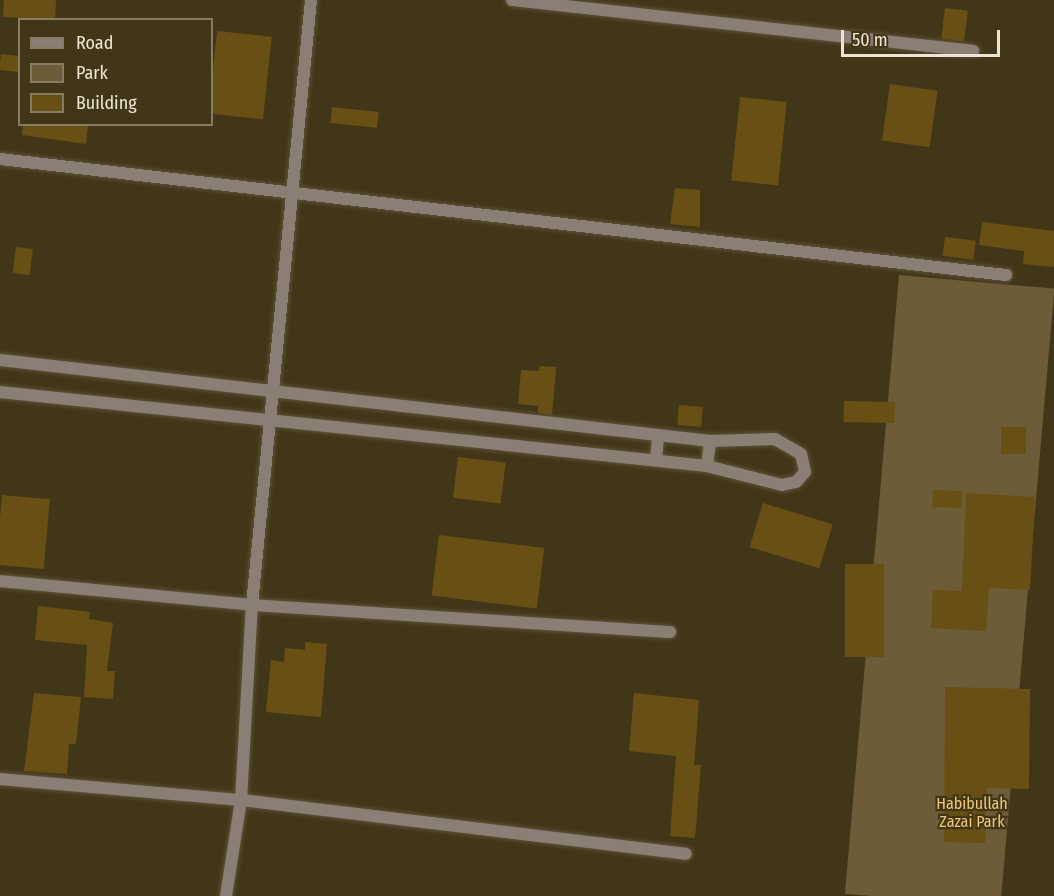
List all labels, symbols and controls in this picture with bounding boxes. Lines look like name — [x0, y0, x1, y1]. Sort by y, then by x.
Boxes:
legend — [18, 18, 213, 126]
scale bar — [844, 18, 1003, 56]
text: 50 m — [852, 29, 888, 51]
text: Road — [76, 32, 113, 54]
text: Park — [76, 62, 108, 84]
text: Building — [76, 92, 137, 114]
park label: Habibullah Zazai Park — [936, 794, 1008, 832]

